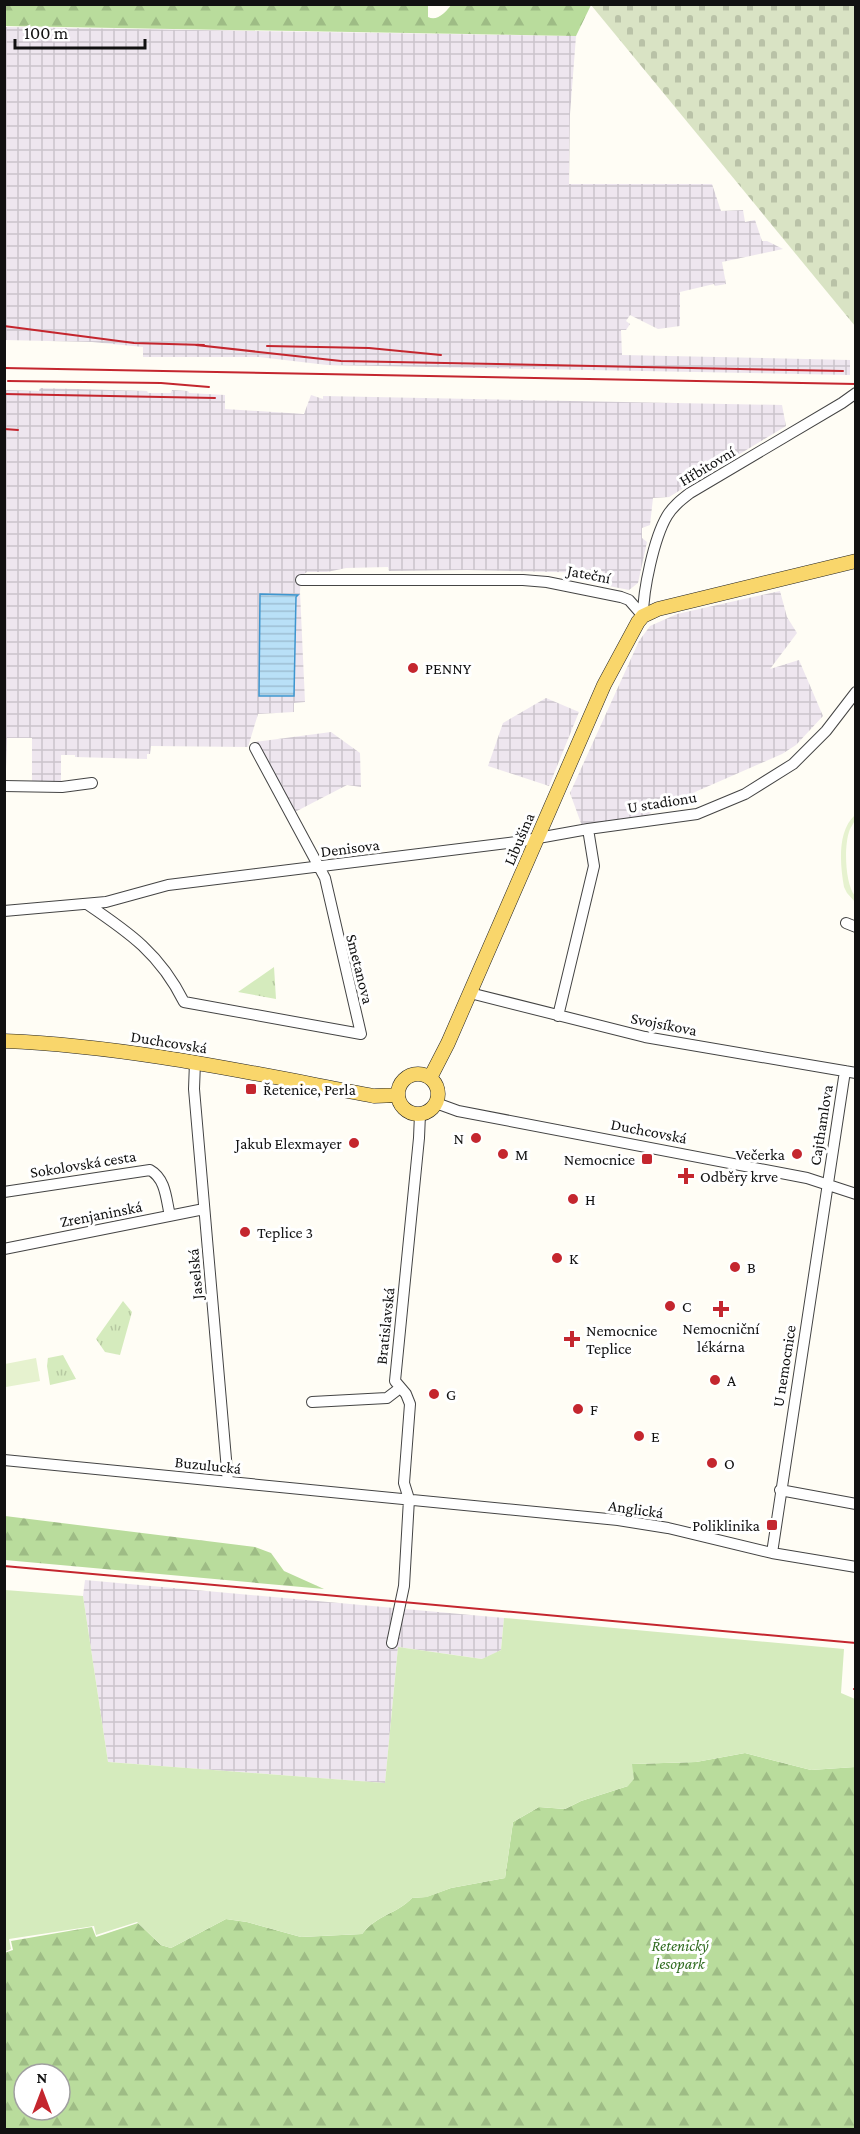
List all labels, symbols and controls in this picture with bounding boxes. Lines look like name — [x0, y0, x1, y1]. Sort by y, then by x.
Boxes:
scale bar — [15, 12, 146, 50]
text: 100 m — [24, 23, 69, 43]
street label: Hřbitovní — [676, 442, 739, 489]
street label: Jateční — [564, 561, 613, 588]
place label: PENNY — [425, 660, 472, 677]
marker: PENNY — [406, 661, 420, 675]
street label: U stadionu — [626, 788, 698, 816]
street label: Libušina — [500, 810, 538, 868]
street label: Denisova — [320, 836, 381, 860]
street label: Smetanova — [343, 932, 377, 1006]
street label: Svojsíkova — [629, 1009, 699, 1040]
street label: Duchcovská — [130, 1028, 209, 1057]
place label: Řetenice, Perla — [263, 1081, 356, 1098]
marker: Řetenice, Perla — [244, 1082, 258, 1096]
street label: Cajthamlova — [806, 1083, 837, 1167]
street label: Duchcovská — [609, 1115, 689, 1147]
place label: N — [453, 1130, 464, 1147]
marker: N — [469, 1131, 483, 1145]
place label: Jakub Elexmayer — [233, 1135, 342, 1153]
marker: Jakub Elexmayer — [347, 1136, 361, 1150]
place label: M — [515, 1146, 528, 1163]
place label: Večerka — [735, 1146, 786, 1163]
street label: Sokolovská cesta — [29, 1147, 138, 1181]
marker: M — [496, 1147, 510, 1161]
marker: Večerka — [790, 1147, 804, 1161]
place label: Nemocnice — [564, 1151, 635, 1168]
marker: Nemocnice — [640, 1152, 654, 1166]
marker: Odběry krve — [677, 1167, 695, 1185]
place label: Odběry krve — [700, 1168, 778, 1186]
place label: H — [585, 1191, 596, 1208]
marker: H — [566, 1192, 580, 1206]
street label: Zrenjaninská — [59, 1198, 144, 1231]
place label: Teplice 3 — [257, 1224, 313, 1242]
marker: Teplice 3 — [238, 1225, 252, 1239]
street label: Jaselská — [184, 1247, 207, 1302]
place label: K — [569, 1250, 579, 1267]
marker: K — [550, 1251, 564, 1265]
place label: B — [747, 1259, 756, 1276]
marker: B — [728, 1260, 742, 1274]
street label: Bratislavská — [373, 1286, 398, 1365]
place label: C — [682, 1298, 691, 1315]
marker: C — [663, 1299, 677, 1313]
marker: Nemocniční lékárna — [714, 1302, 728, 1316]
place label: Nemocniční lékárna — [682, 1320, 760, 1355]
place label: Nemocnice Teplice — [586, 1322, 657, 1358]
street label: U nemocnice — [769, 1324, 799, 1408]
marker: Nemocnice Teplice — [563, 1330, 581, 1348]
place label: A — [727, 1372, 737, 1389]
marker: A — [708, 1373, 722, 1387]
place label: G — [446, 1386, 456, 1403]
marker: G — [427, 1387, 441, 1401]
place label: F — [590, 1401, 598, 1418]
marker: F — [571, 1402, 585, 1416]
place label: E — [651, 1428, 660, 1445]
marker: E — [632, 1429, 646, 1443]
street label: Buzulucká — [174, 1453, 243, 1477]
place label: O — [724, 1455, 735, 1472]
marker: O — [705, 1456, 719, 1470]
street label: Anglická — [607, 1497, 665, 1522]
place label: Poliklinika — [692, 1517, 761, 1534]
marker: Poliklinika — [765, 1518, 779, 1532]
park label: Řetenický lesopark — [651, 1937, 710, 1973]
north arrow — [12, 2062, 72, 2122]
text: N — [37, 2069, 48, 2086]

